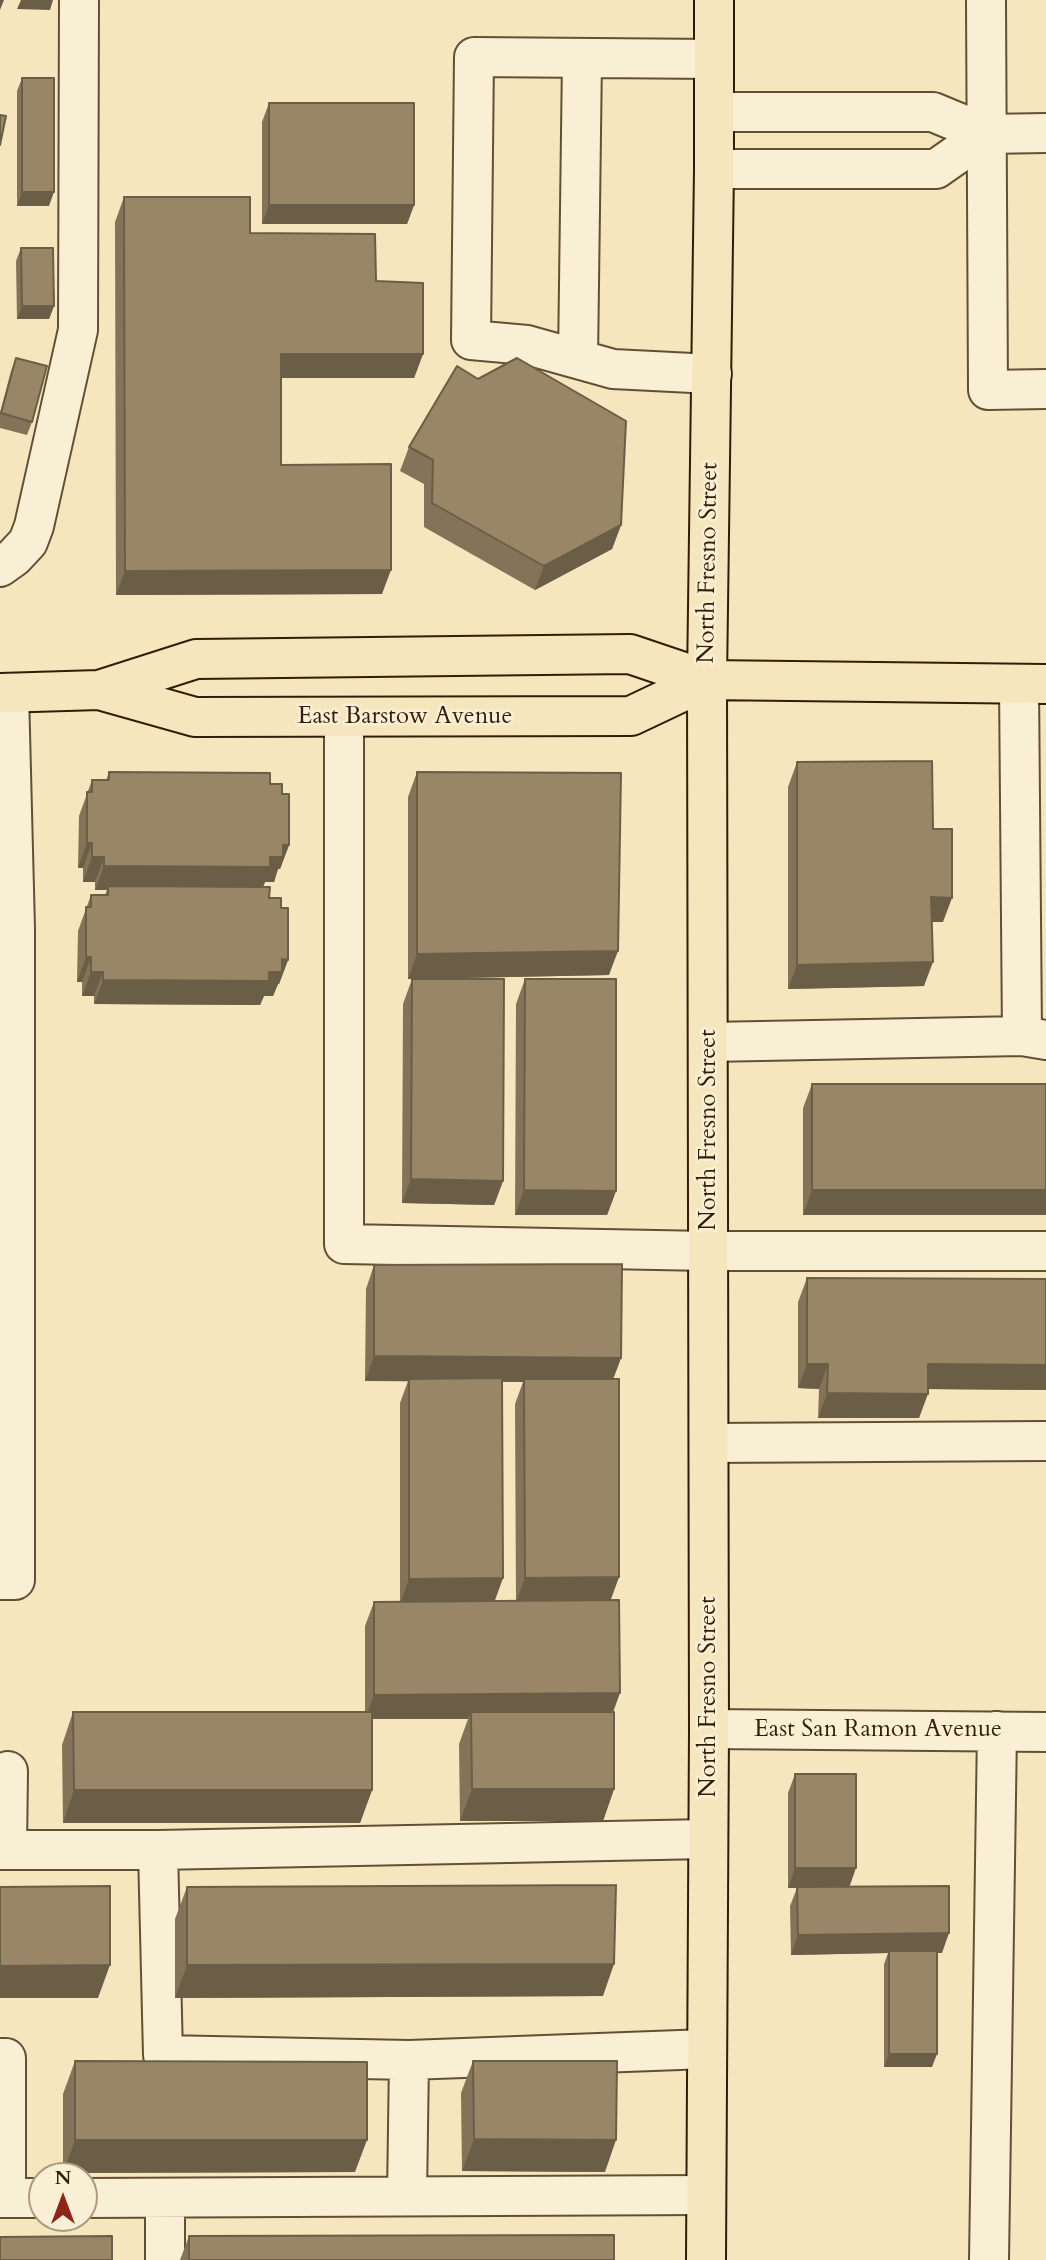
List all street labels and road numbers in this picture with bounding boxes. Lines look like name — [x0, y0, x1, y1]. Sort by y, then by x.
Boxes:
street label: North Fresno Street — [693, 462, 725, 664]
street label: East Barstow Avenue — [298, 703, 512, 731]
street label: North Fresno Street — [695, 1029, 723, 1231]
street label: North Fresno Street — [695, 1596, 723, 1798]
street label: East San Ramon Avenue — [754, 1716, 1002, 1744]

